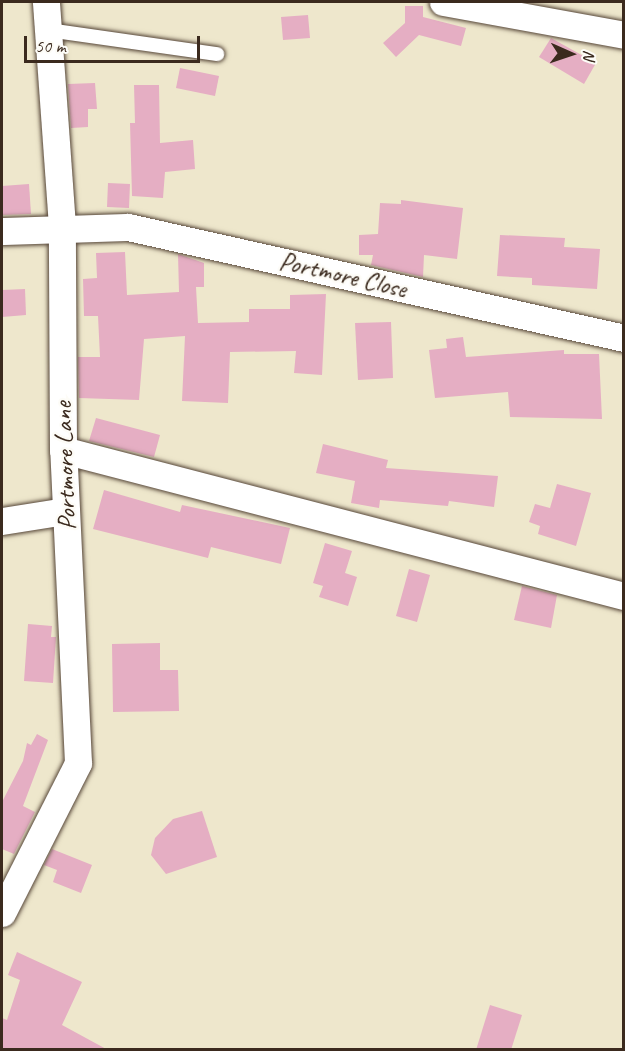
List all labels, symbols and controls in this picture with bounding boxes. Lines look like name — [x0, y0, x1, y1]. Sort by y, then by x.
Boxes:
scale bar — [27, 24, 202, 62]
north arrow — [541, 24, 601, 84]
text: 50 m — [35, 35, 66, 57]
text: N — [579, 49, 599, 60]
street label: Portmore Close — [276, 245, 410, 305]
street label: Portmore Lane — [47, 401, 83, 531]

